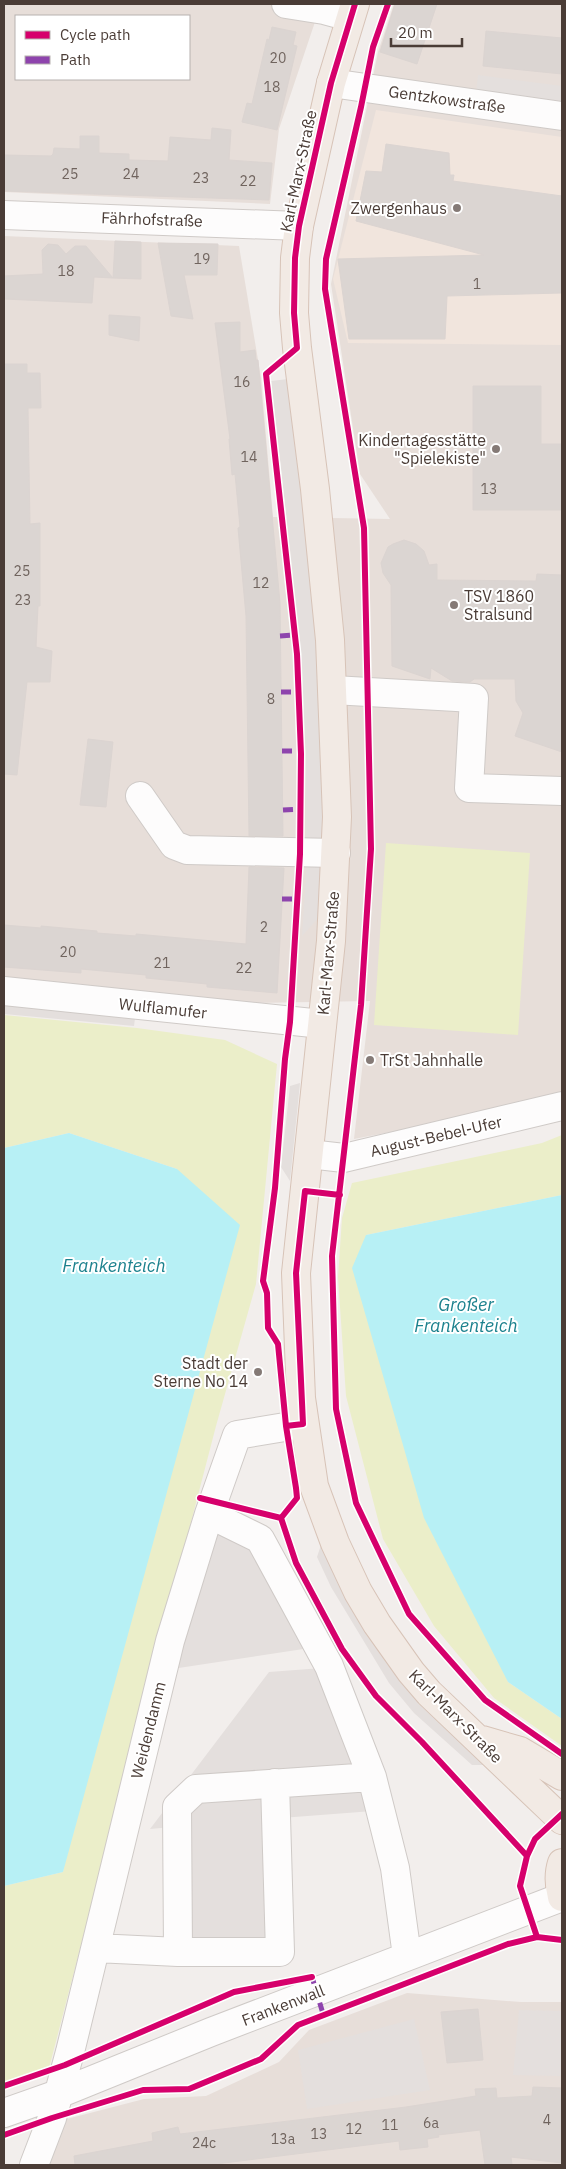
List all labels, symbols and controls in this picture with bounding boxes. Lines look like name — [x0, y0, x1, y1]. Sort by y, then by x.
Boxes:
legend — [15, 15, 190, 80]
scale bar — [391, 15, 462, 47]
text: 20 m — [398, 23, 433, 42]
text: Cycle path — [60, 25, 131, 44]
house number: 20 — [270, 49, 286, 67]
text: Path — [60, 50, 91, 69]
house number: 18 — [264, 78, 280, 96]
street label: Gentzkowstraße — [387, 81, 507, 117]
street label: Karl-Marx-Straße — [275, 108, 321, 234]
house number: 25 — [62, 165, 78, 183]
house number: 24 — [123, 165, 139, 183]
house number: 23 — [193, 169, 209, 187]
house number: 22 — [240, 172, 256, 190]
place label: Zwergenhaus — [350, 198, 447, 218]
marker: Zwergenhaus — [451, 202, 463, 214]
street label: Fährhofstraße — [101, 207, 203, 231]
house number: 19 — [194, 250, 210, 268]
house number: 18 — [58, 262, 74, 280]
house number: 1 — [473, 275, 481, 293]
house number: 16 — [234, 373, 250, 391]
place label: Kindertagesstätte "Spielekiste" — [358, 430, 486, 468]
marker: Kindertagesstätte "Spielekiste" — [490, 443, 502, 455]
house number: 14 — [241, 448, 257, 466]
house number: 13 — [481, 480, 497, 498]
house number: 25 — [14, 562, 30, 580]
house number: 12 — [253, 574, 269, 592]
place label: TSV 1860 Stralsund — [464, 586, 534, 624]
house number: 23 — [15, 591, 31, 609]
marker: TSV 1860 Stralsund — [448, 599, 460, 611]
house number: 8 — [267, 690, 275, 708]
street label: Karl-Marx-Straße — [313, 890, 343, 1016]
house number: 2 — [260, 918, 268, 936]
house number: 20 — [60, 943, 76, 961]
house number: 21 — [154, 954, 170, 972]
house number: 22 — [236, 959, 252, 977]
street label: Wulflamufer — [118, 993, 208, 1023]
place label: TrSt Jahnhalle — [380, 1050, 483, 1070]
marker: TrSt Jahnhalle — [364, 1054, 376, 1066]
street label: August-Bebel-Ufer — [368, 1111, 504, 1161]
water label: Frankenteich — [62, 1254, 166, 1277]
water label: Großer Frankenteich — [414, 1293, 518, 1337]
place label: Stadt der Sterne No 14 — [154, 1353, 248, 1391]
marker: Stadt der Sterne No 14 — [252, 1366, 264, 1378]
street label: Karl-Marx-Straße — [405, 1665, 507, 1767]
street label: Weidendamm — [126, 1679, 170, 1781]
street label: Frankenwall — [239, 1980, 327, 2030]
house number: 4 — [543, 2111, 551, 2129]
house number: 6a — [423, 2114, 439, 2132]
house number: 11 — [382, 2116, 398, 2134]
house number: 12 — [346, 2120, 362, 2138]
house number: 13 — [311, 2125, 327, 2143]
house number: 13a — [271, 2130, 296, 2148]
house number: 24c — [192, 2134, 216, 2152]

